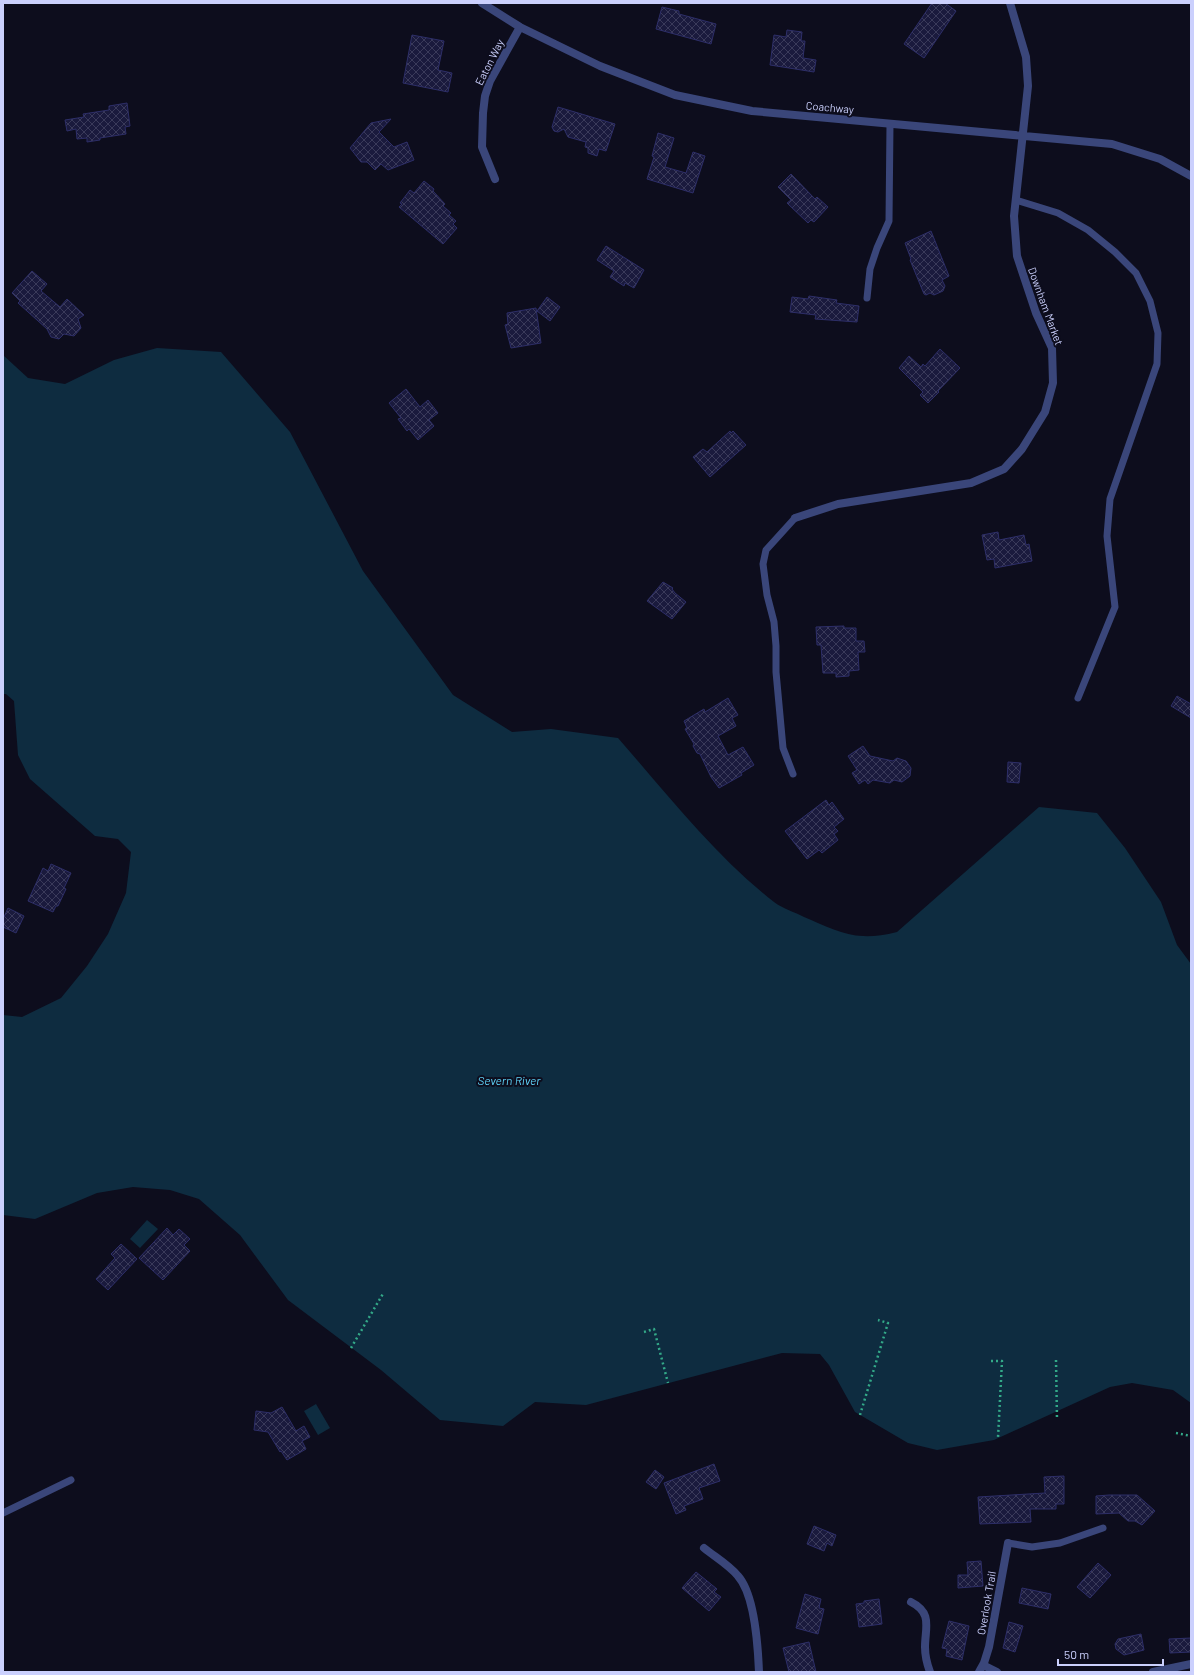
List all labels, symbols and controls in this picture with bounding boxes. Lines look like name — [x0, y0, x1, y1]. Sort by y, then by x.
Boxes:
street label: Eaton Way — [472, 37, 506, 87]
street label: Coachway — [805, 98, 855, 116]
street label: Downham Market — [1026, 265, 1066, 347]
water label: Severn River — [477, 1073, 541, 1087]
street label: Overlook Trail — [974, 1570, 998, 1636]
scale bar — [1058, 1641, 1163, 1667]
text: 50 m — [1064, 1647, 1089, 1661]

